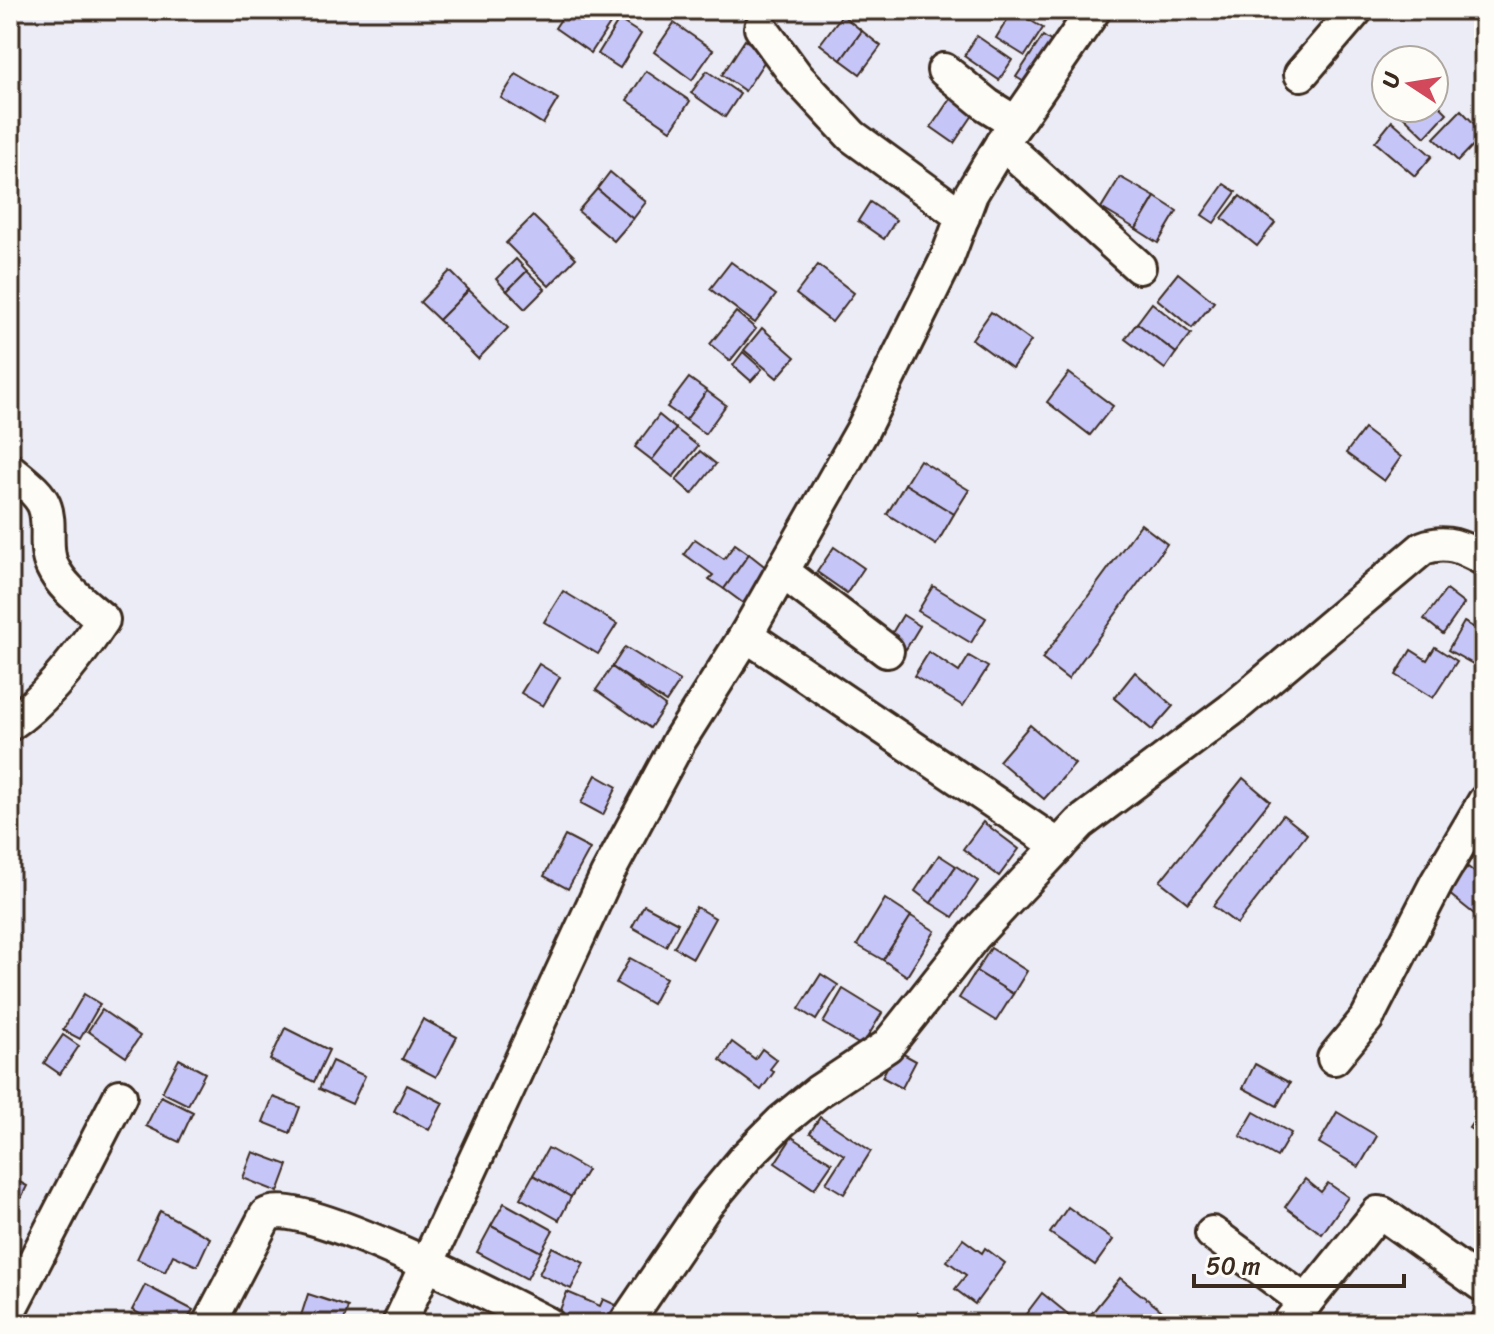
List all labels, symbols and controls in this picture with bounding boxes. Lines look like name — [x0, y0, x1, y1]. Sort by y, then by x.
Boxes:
north arrow — [1370, 44, 1450, 124]
text: U — [1370, 67, 1412, 91]
scale bar — [1194, 1238, 1404, 1288]
text: 50 m — [1206, 1245, 1261, 1287]

